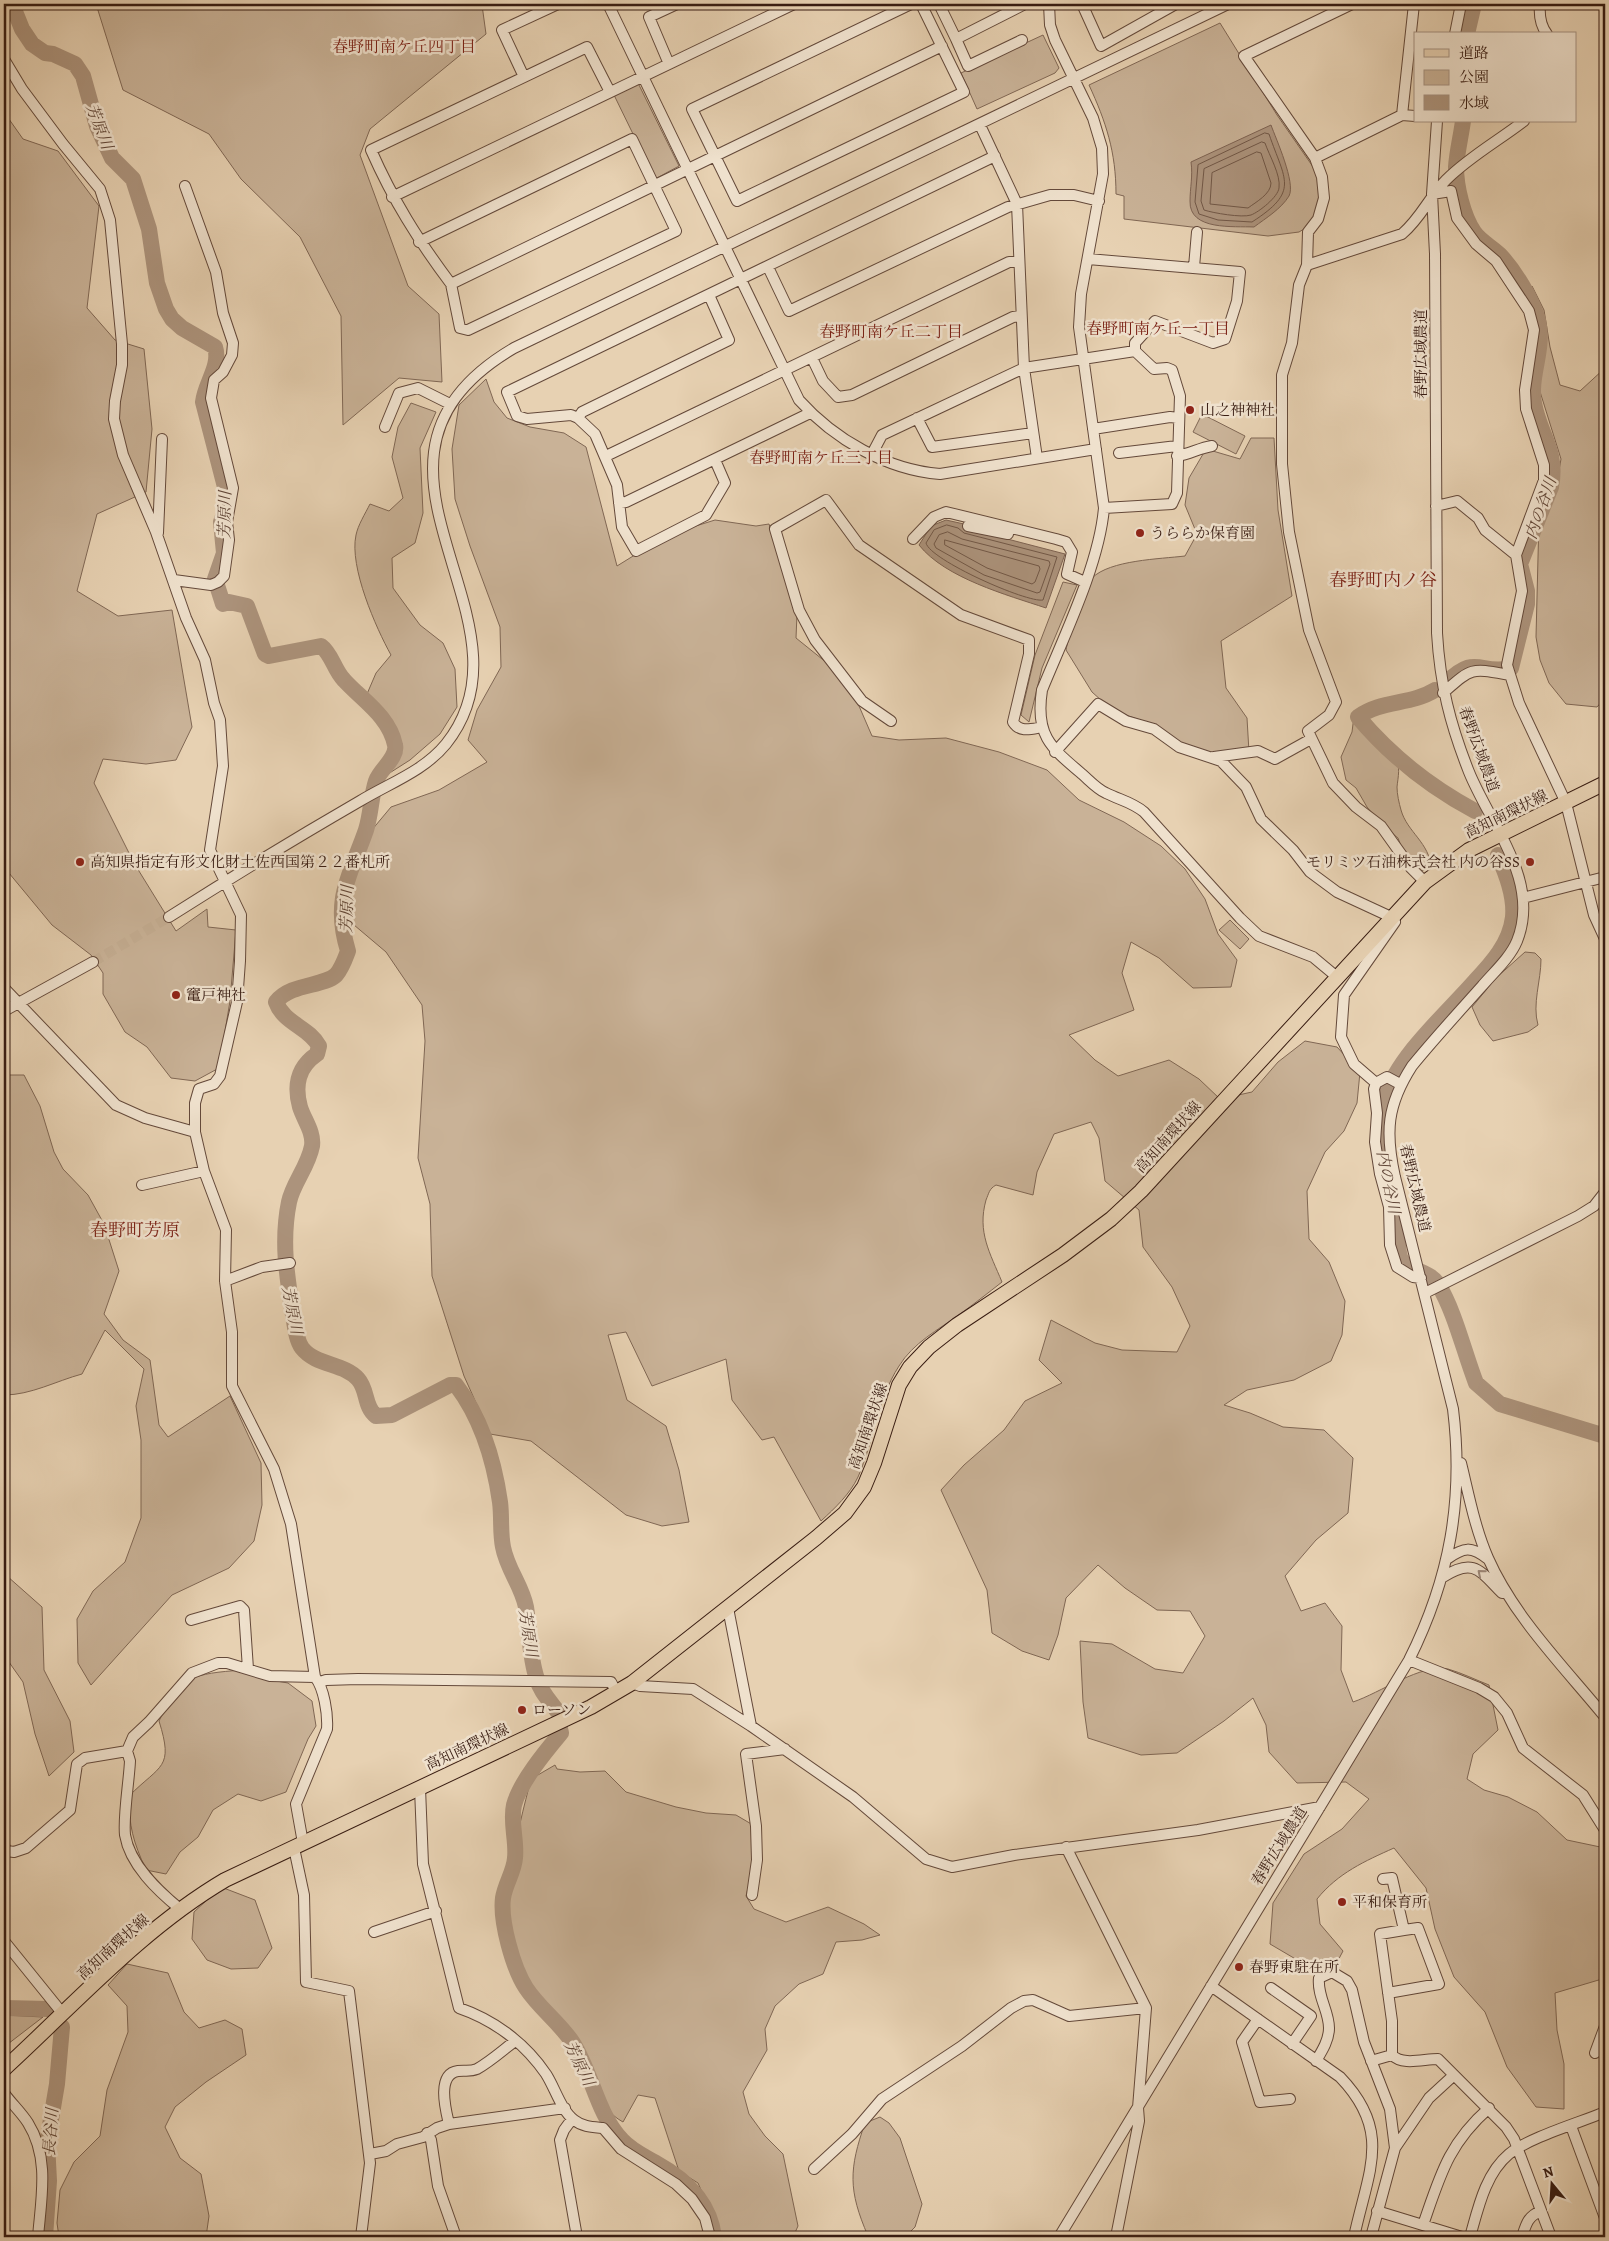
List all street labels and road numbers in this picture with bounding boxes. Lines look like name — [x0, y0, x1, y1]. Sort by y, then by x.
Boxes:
street label: 春野広域農道 — [1411, 309, 1431, 399]
street label: 春野広域農道 — [1454, 703, 1504, 795]
street label: 高知南環状線 — [1461, 785, 1551, 843]
street label: 高知南環状線 — [1130, 1097, 1206, 1177]
street label: 春野広域農道 — [1395, 1142, 1435, 1234]
street label: 高知南環状線 — [844, 1380, 892, 1472]
street label: 高知南環状線 — [422, 1719, 512, 1775]
street label: 春野広域農道 — [1247, 1803, 1311, 1889]
street label: 高知南環状線 — [73, 1909, 153, 1985]

